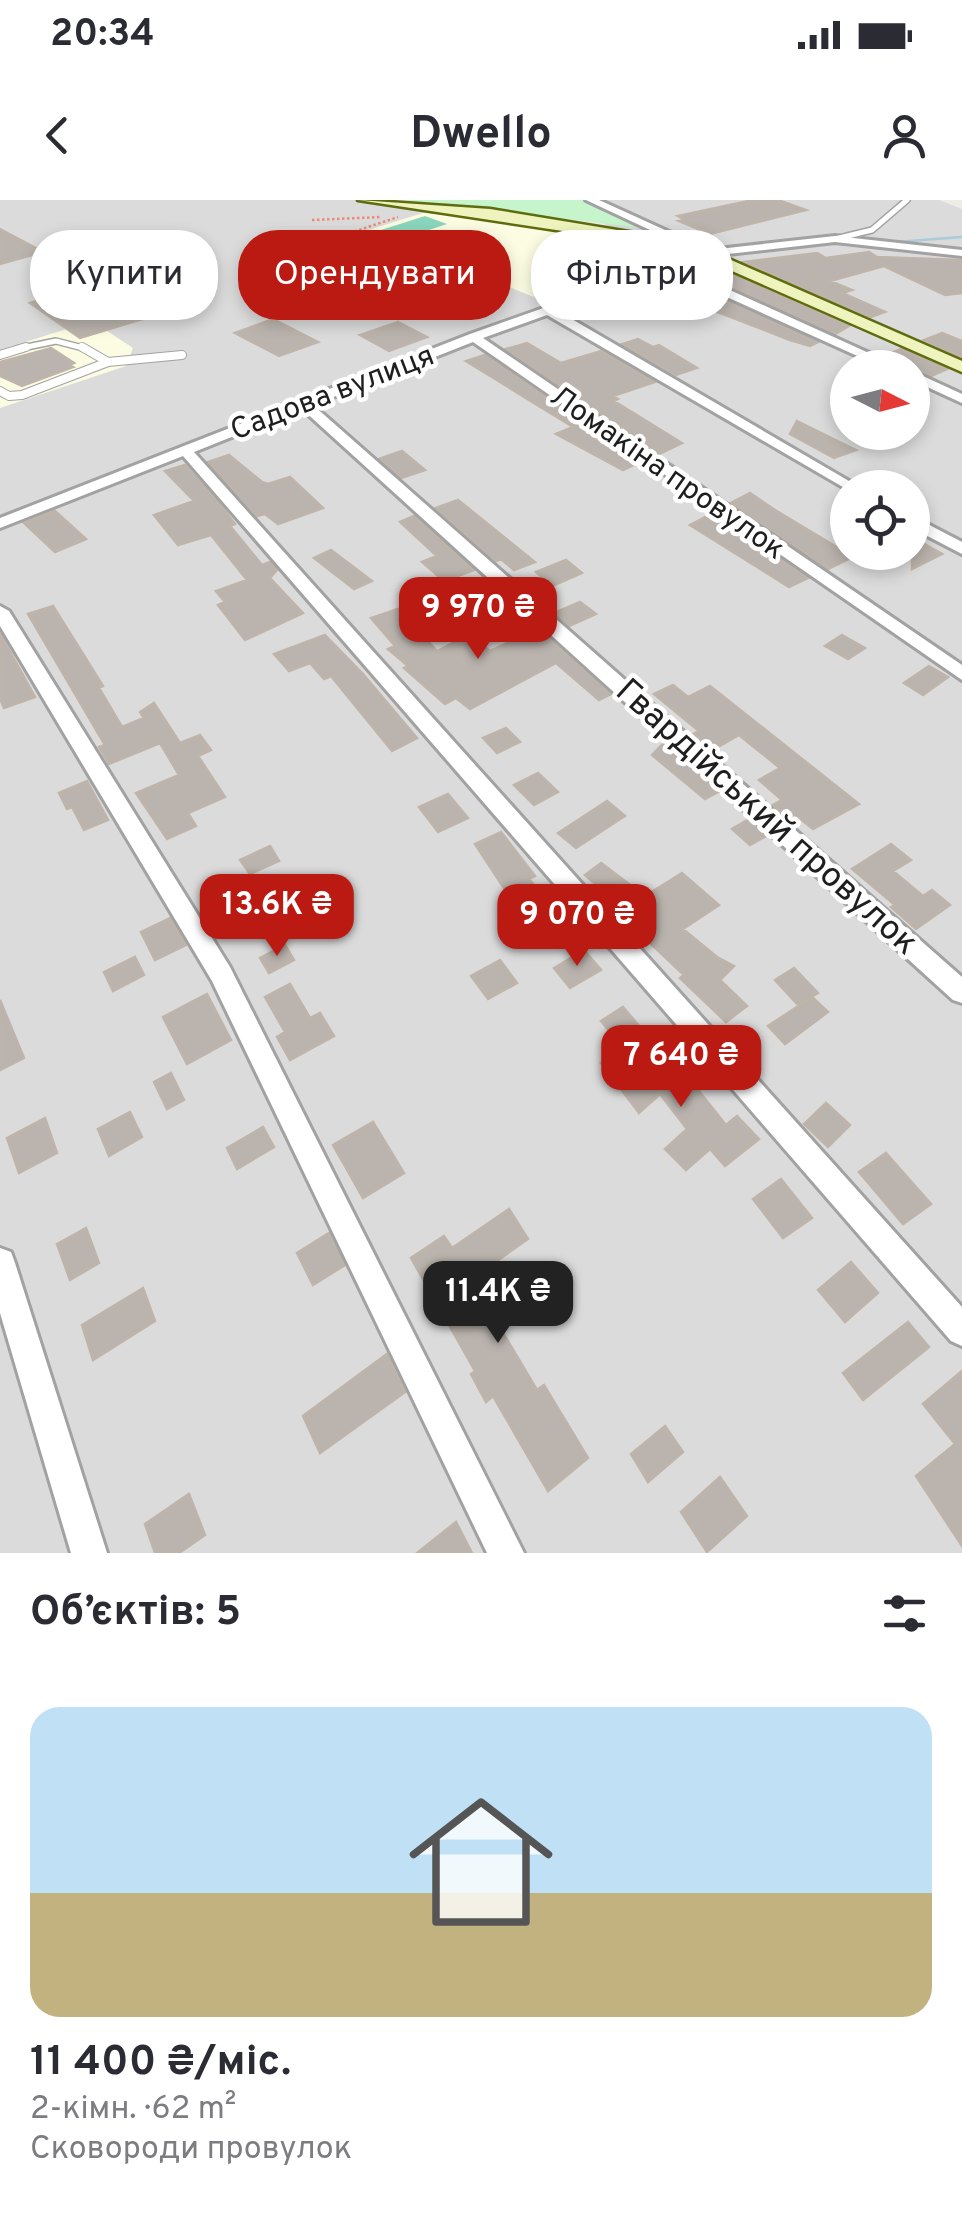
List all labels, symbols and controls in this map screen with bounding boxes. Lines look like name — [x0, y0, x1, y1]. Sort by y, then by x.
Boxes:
text: 20:34 — [50, 11, 155, 60]
text: Dwello — [410, 107, 552, 164]
icon: back — [30, 108, 85, 163]
icon: person — [877, 108, 932, 163]
chip: Купити — [30, 230, 218, 320]
chip: Орендувати — [238, 230, 511, 320]
chip: Фільтри — [531, 230, 733, 320]
street label: Садова вулиця — [226, 338, 440, 450]
north arrow — [830, 350, 930, 450]
map controls — [830, 350, 930, 570]
street label: Ломакіна провулок — [542, 379, 791, 569]
button: locate — [830, 470, 930, 570]
pin: 9 970 ₴ — [386, 577, 570, 662]
text: 9 970 ₴ — [421, 589, 535, 629]
street label: Гвардійський провулок — [605, 671, 927, 966]
pin: 13.6K ₴ — [185, 874, 369, 959]
pin: 9 070 ₴ — [485, 884, 669, 969]
text: 13.6K ₴ — [222, 886, 332, 926]
text: 9 070 ₴ — [519, 896, 635, 936]
pin: 7 640 ₴ — [589, 1025, 773, 1110]
text: 7 640 ₴ — [623, 1037, 739, 1077]
pin: 11.4K ₴ — [406, 1261, 590, 1346]
text: 11.4K ₴ — [445, 1273, 551, 1313]
icon: filters — [877, 1586, 932, 1641]
text: Об’єктів: 5 — [30, 1587, 241, 1640]
icon: home — [391, 1772, 571, 1952]
text: 11 400 ₴/міс. — [30, 2037, 291, 2090]
text: 2-кімн. · 62 m² — [30, 2090, 236, 2130]
text: Сковороди провулок — [30, 2130, 352, 2170]

